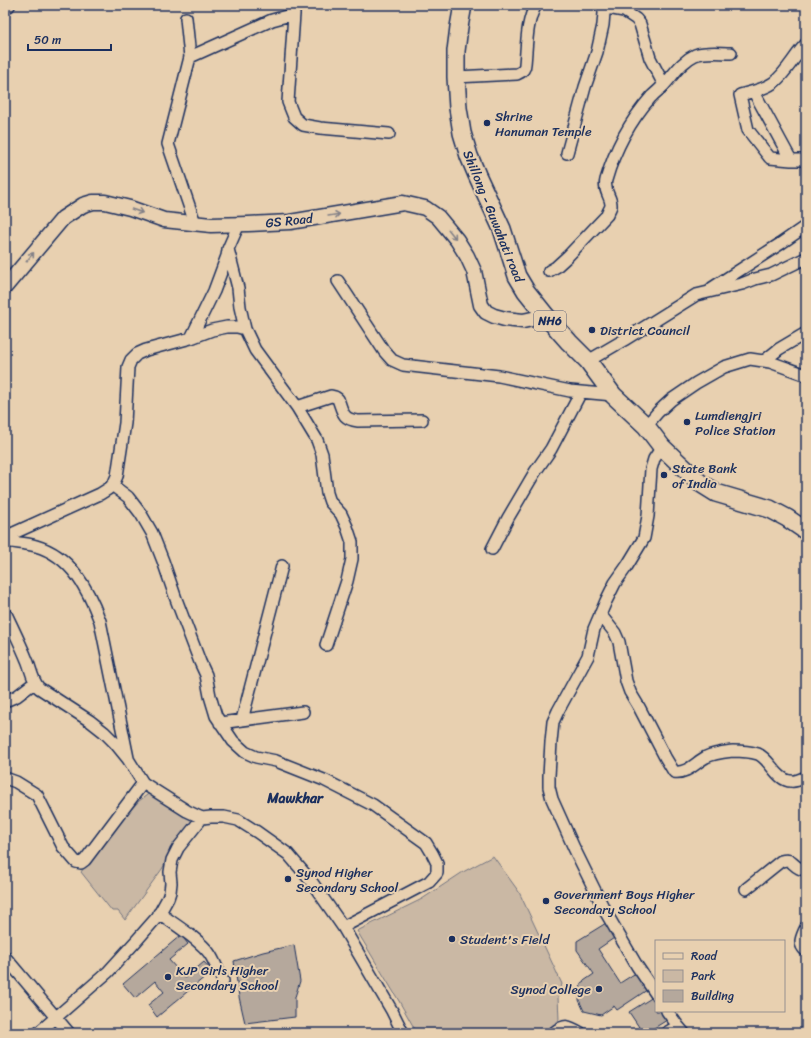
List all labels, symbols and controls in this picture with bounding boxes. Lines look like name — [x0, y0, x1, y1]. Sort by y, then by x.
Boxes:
scale bar — [28, 26, 111, 52]
text: 50 m — [34, 29, 61, 51]
place label: Shrine Hanuman Temple — [495, 105, 592, 143]
marker: Shrine Hanuman Temple — [482, 118, 492, 128]
street label: Shillong - Guwahati road — [456, 147, 531, 287]
street label: GS Road — [264, 206, 315, 234]
one-way arrow — [130, 207, 142, 215]
one-way arrow — [327, 210, 340, 218]
one-way arrow — [448, 229, 456, 240]
one-way arrow — [26, 251, 35, 262]
road number: NH6 — [534, 311, 566, 331]
place label: District Council — [600, 319, 690, 342]
marker: District Council — [587, 325, 597, 335]
place label: Lumdiengjri Police Station — [695, 404, 776, 442]
marker: Lumdiengjri Police Station — [682, 417, 692, 427]
place label: State Bank of India — [672, 457, 737, 495]
marker: State Bank of India — [659, 470, 669, 480]
district label: Mawkhar — [266, 786, 324, 811]
place label: Synod Higher Secondary School — [296, 861, 398, 899]
marker: Synod Higher Secondary School — [283, 874, 293, 884]
place label: Government Boys Higher Secondary School — [554, 883, 695, 921]
marker: Government Boys Higher Secondary School — [541, 896, 551, 906]
place label: Student's Field — [460, 928, 550, 951]
marker: Student's Field — [447, 934, 457, 944]
legend — [655, 940, 785, 1012]
text: Road — [691, 945, 718, 967]
place label: KJP Girls Higher Secondary School — [176, 959, 278, 997]
text: Park — [691, 965, 716, 987]
marker: KJP Girls Higher Secondary School — [163, 972, 173, 982]
place label: Synod College — [511, 978, 591, 1001]
marker: Synod College — [594, 984, 604, 994]
text: Building — [691, 985, 734, 1007]

